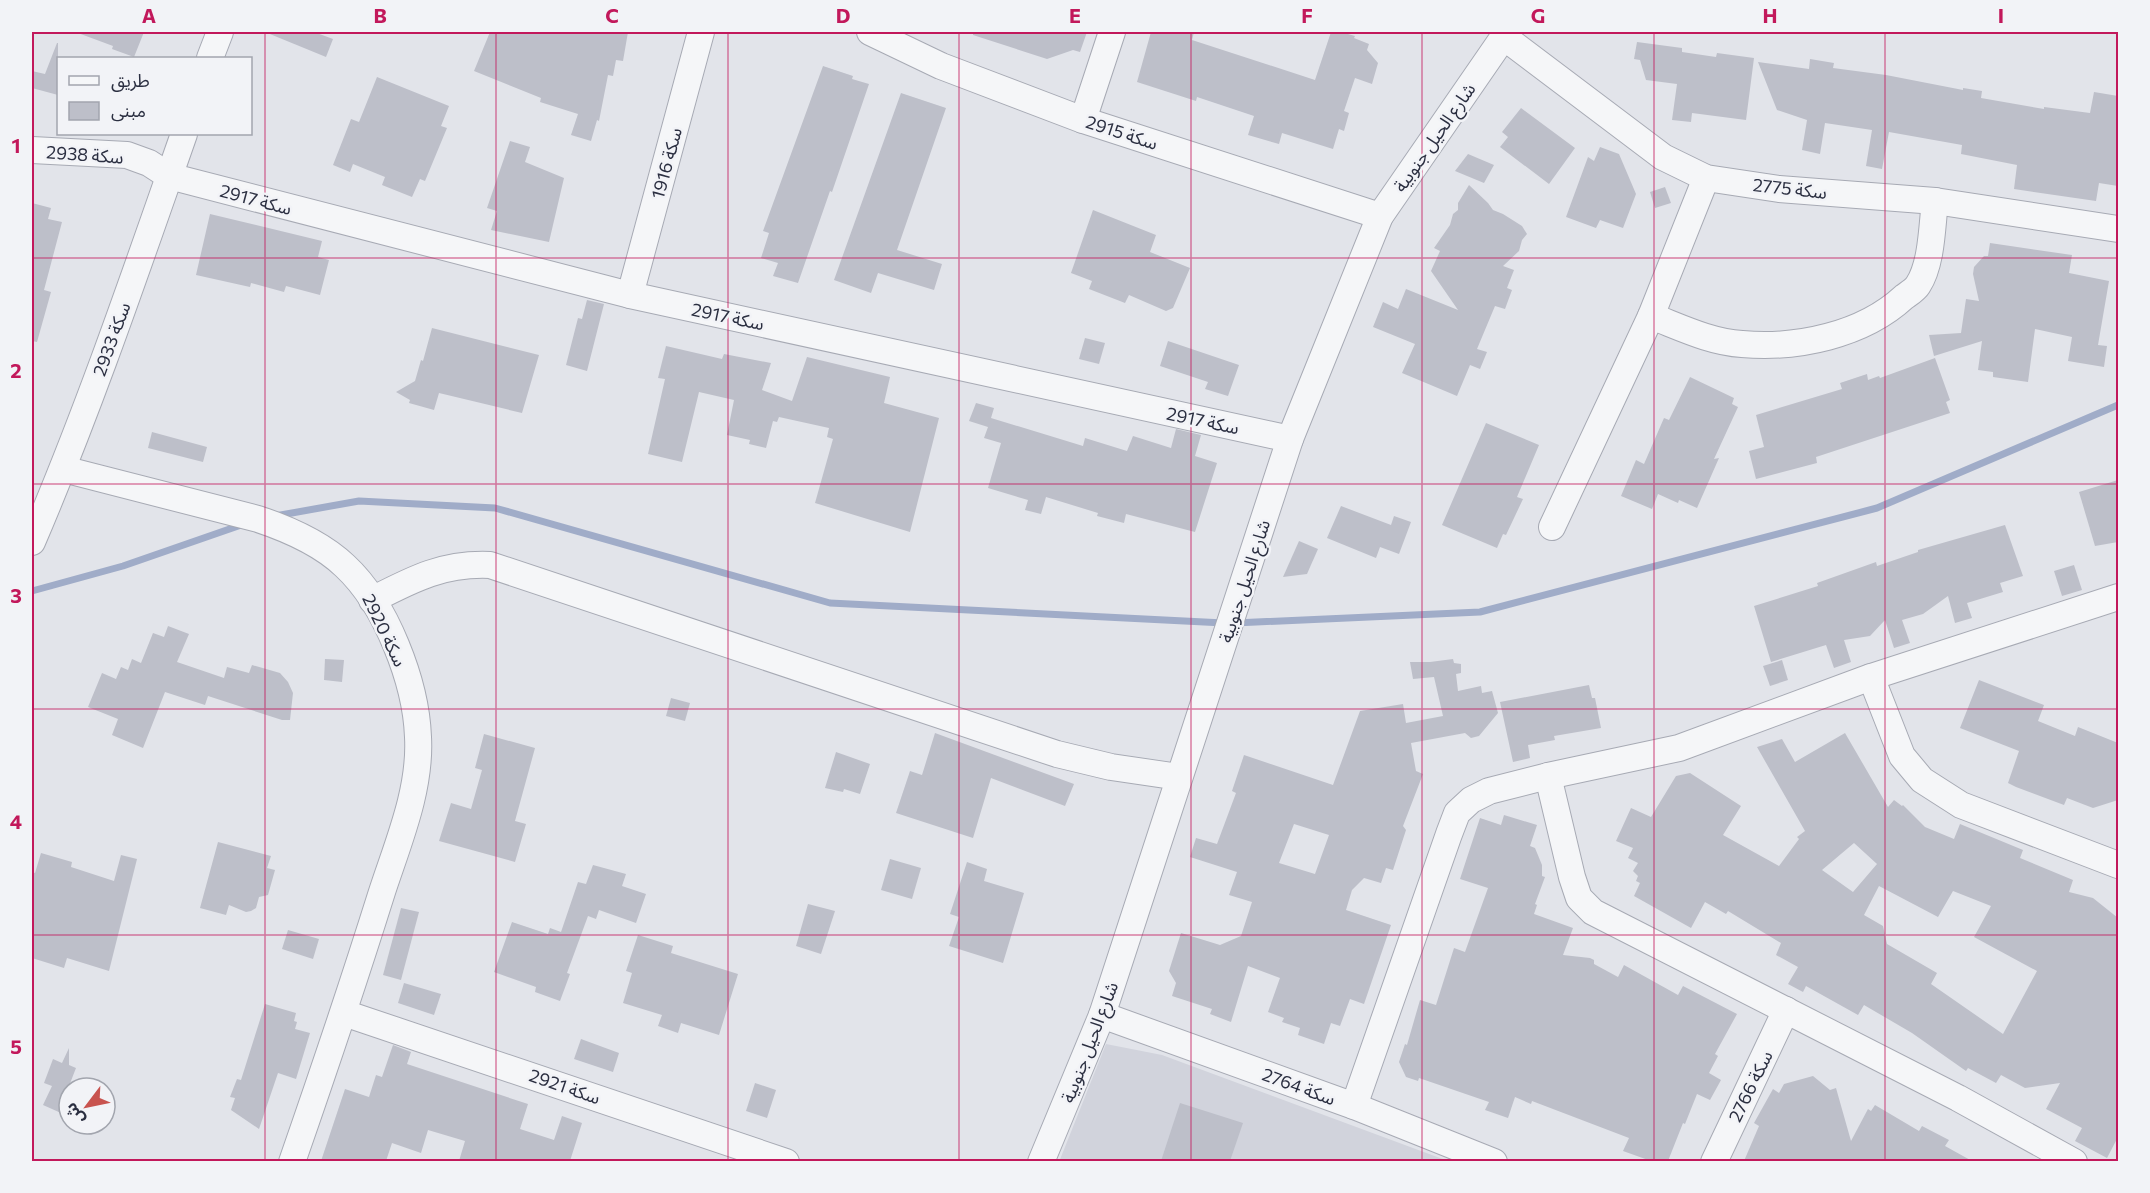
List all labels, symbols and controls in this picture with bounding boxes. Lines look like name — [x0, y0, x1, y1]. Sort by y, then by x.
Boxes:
text: A — [142, 3, 156, 27]
text: B — [373, 3, 387, 27]
text: C — [605, 3, 619, 27]
text: D — [836, 3, 850, 27]
text: E — [1069, 3, 1081, 27]
text: F — [1301, 3, 1313, 27]
text: G — [1531, 3, 1545, 27]
text: H — [1763, 3, 1778, 27]
text: I — [1998, 3, 2004, 27]
legend — [57, 57, 252, 135]
text: طريق — [111, 69, 150, 92]
street label: شارع الحيل جنوبية — [1388, 78, 1483, 198]
text: مبنى — [111, 99, 146, 122]
street label: سكة 2915 — [1083, 110, 1161, 154]
street label: سكة 1916 — [646, 125, 686, 201]
text: 1 — [11, 133, 21, 157]
street label: سكة 2938 — [46, 140, 124, 168]
street label: سكة 2775 — [1752, 173, 1828, 203]
street label: سكة 2917 — [218, 179, 294, 219]
street label: سكة 2917 — [690, 298, 766, 334]
street label: سكة 2933 — [88, 299, 134, 379]
text: 2 — [10, 358, 22, 382]
street label: سكة 2917 — [1165, 402, 1241, 438]
street label: شارع الحيل جنوبية — [1214, 517, 1278, 646]
text: 3 — [10, 583, 22, 607]
street label: سكة 2920 — [358, 590, 412, 670]
text: 4 — [10, 809, 22, 833]
street label: شارع الحيل جنوبية — [1056, 978, 1126, 1107]
text: 5 — [10, 1034, 22, 1058]
street label: سكة 2766 — [1723, 1047, 1777, 1125]
street label: سكة 2764 — [1259, 1063, 1339, 1109]
street label: سكة 2921 — [526, 1064, 604, 1108]
north arrow — [57, 1076, 117, 1136]
text: ش — [60, 1099, 89, 1129]

